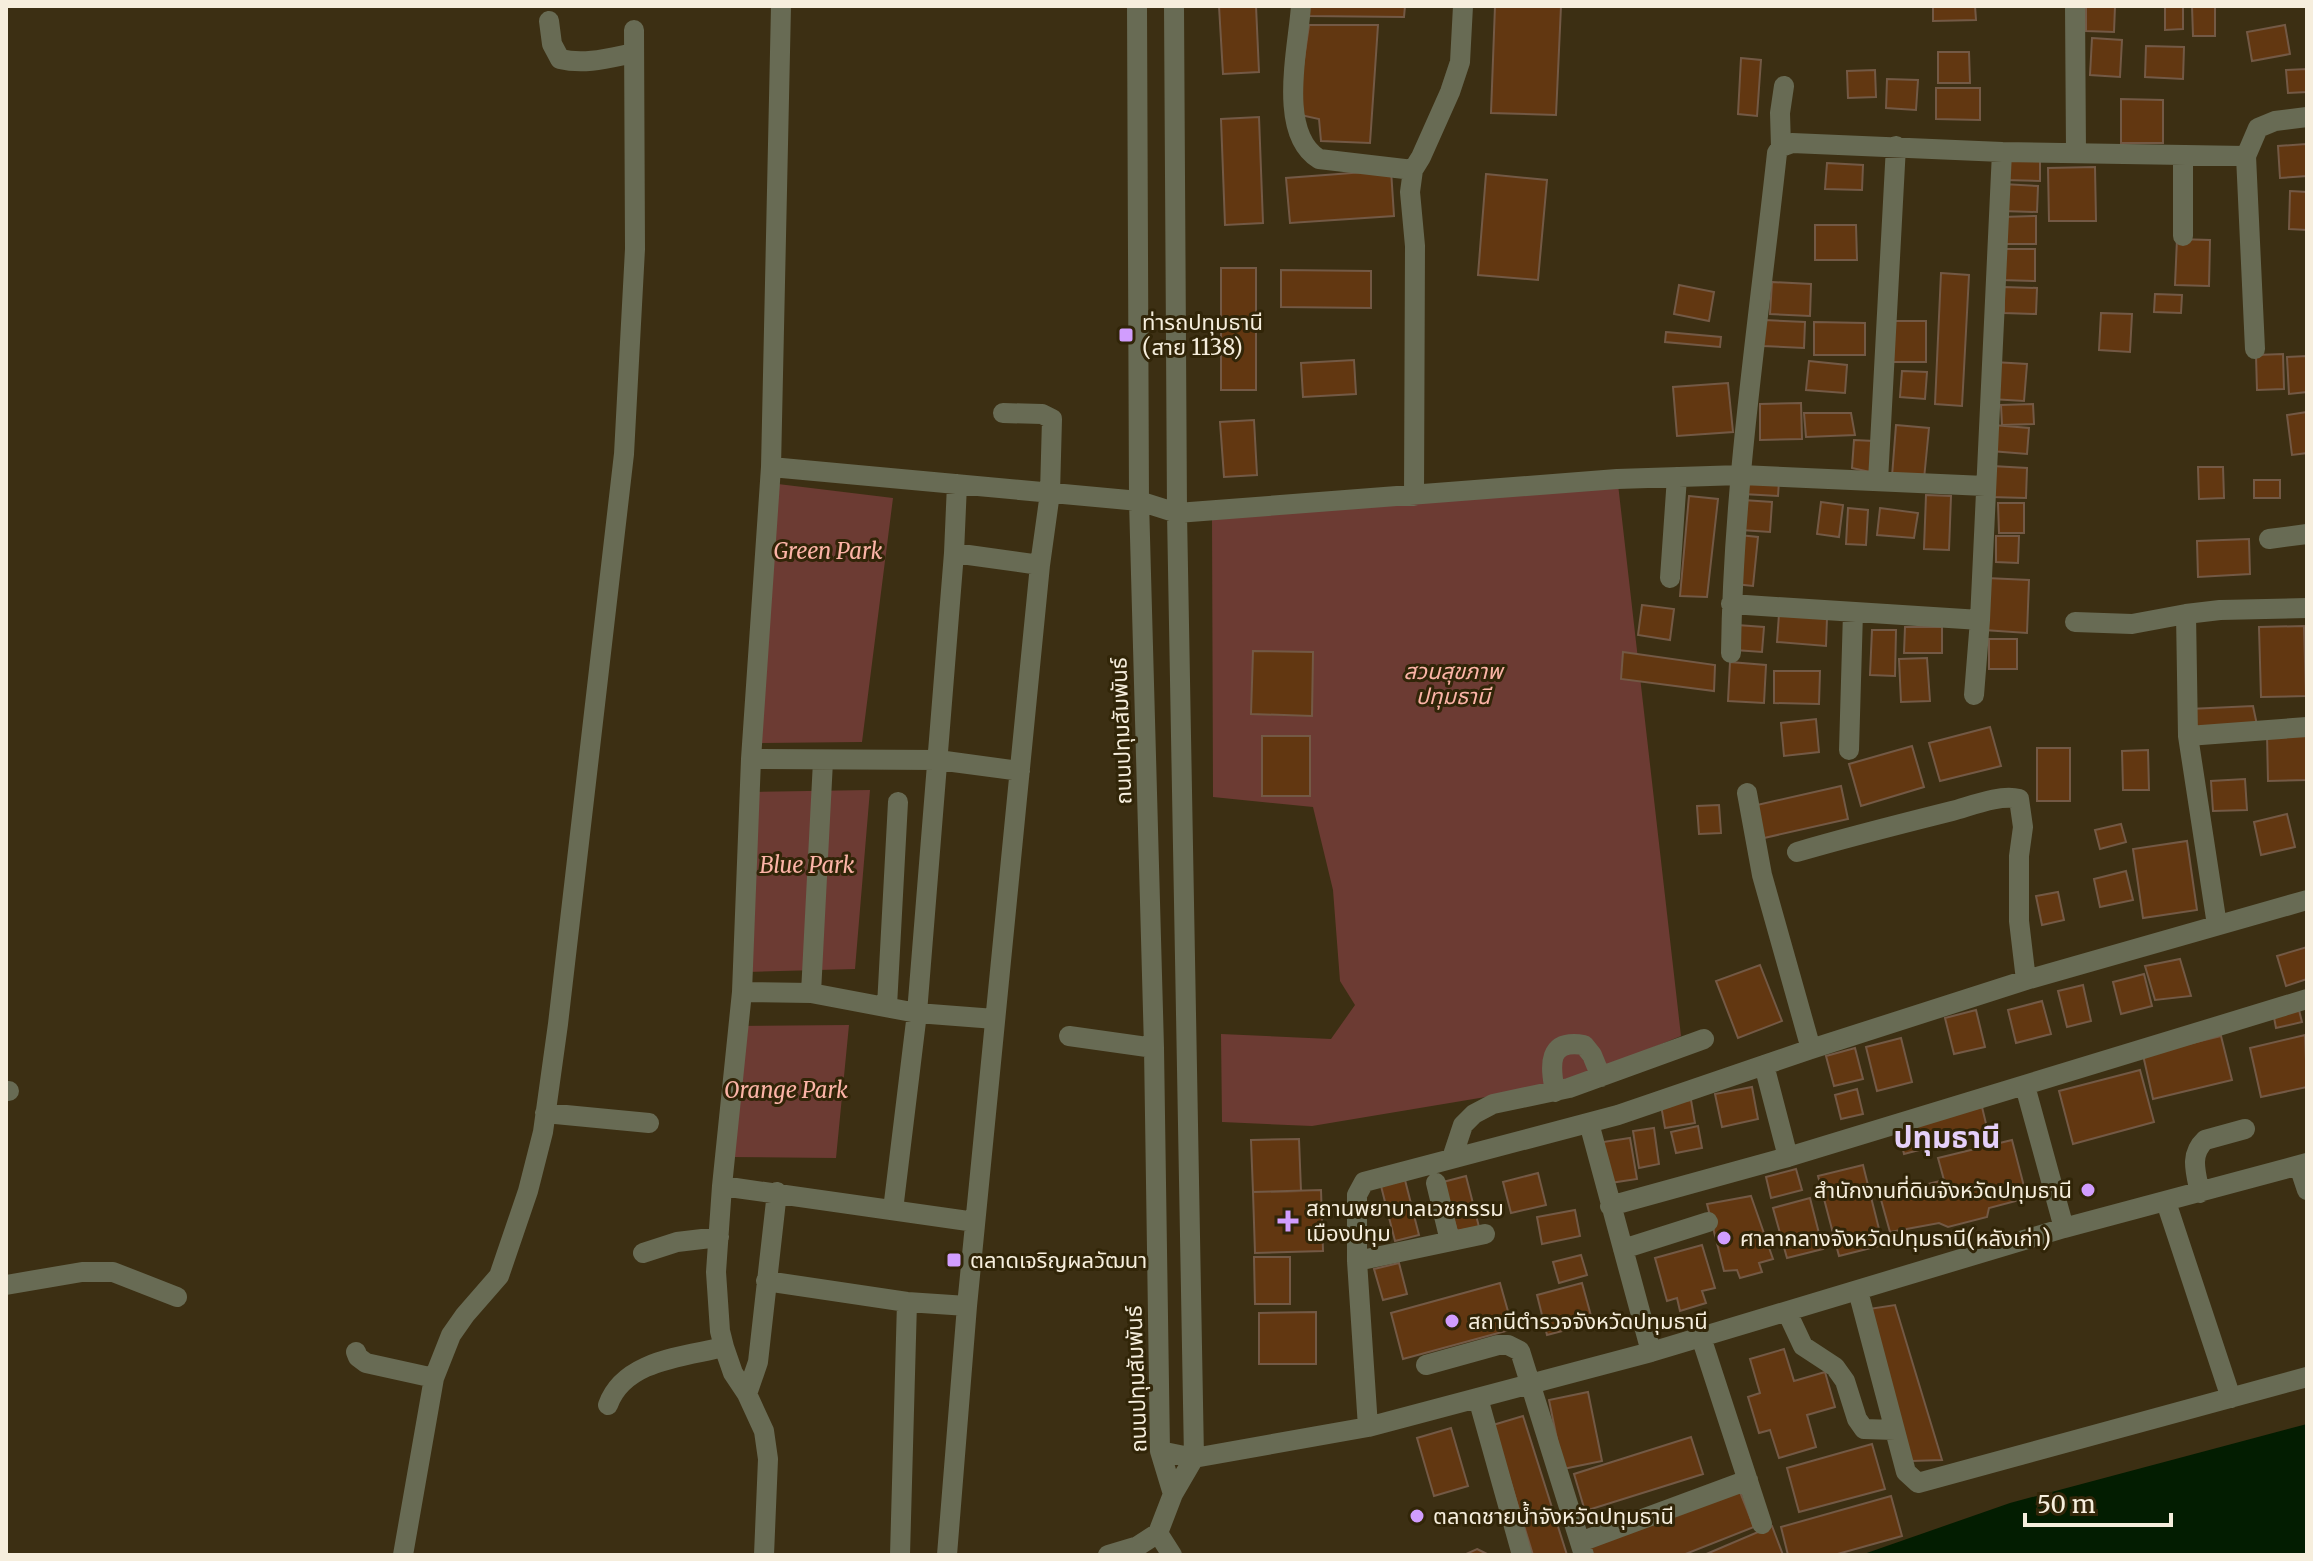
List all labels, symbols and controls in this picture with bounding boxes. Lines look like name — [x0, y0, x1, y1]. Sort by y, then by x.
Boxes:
place label: ท่ารถปทุมธานี (สาย 1138) — [1142, 308, 1263, 361]
marker: ท่ารถปทุมธานี (สาย 1138) — [1117, 326, 1135, 344]
park label: Green Park — [774, 537, 882, 565]
street label: ถนนปทุมสัมพันธ์ — [1104, 657, 1138, 805]
park label: สวนสุขภาพ ปทุมธานี — [1403, 657, 1505, 710]
park label: Blue Park — [759, 851, 855, 879]
park label: Orange Park — [724, 1076, 848, 1104]
district label: ปทุมธานี — [1894, 1118, 2000, 1156]
place label: สำนักงานที่ดินจังหวัดปทุมธานี — [1814, 1175, 2072, 1204]
marker: สำนักงานที่ดินจังหวัดปทุมธานี — [2079, 1181, 2097, 1199]
place label: สถานพยาบาลเวชกรรม เมืองปทุม — [1306, 1194, 1504, 1247]
marker: สถานพยาบาลเวชกรรม เมืองปทุม — [1277, 1210, 1299, 1232]
place label: ศาลากลางจังหวัดปทุมธานี(หลังเก่า) — [1740, 1224, 2051, 1252]
marker: ศาลากลางจังหวัดปทุมธานี(หลังเก่า) — [1715, 1229, 1733, 1247]
place label: ตลาดเจริญผลวัฒนา — [970, 1246, 1147, 1274]
marker: ตลาดเจริญผลวัฒนา — [945, 1251, 963, 1269]
street label: ถนนปทุมสัมพันธ์ — [1119, 1305, 1153, 1453]
place label: สถานีตำรวจจังหวัดปทุมธานี — [1468, 1307, 1708, 1335]
marker: สถานีตำรวจจังหวัดปทุมธานี — [1443, 1312, 1461, 1330]
scale bar — [2025, 1477, 2171, 1527]
text: 50 m — [2037, 1489, 2096, 1520]
place label: ตลาดชายน้ำจังหวัดปทุมธานี — [1433, 1501, 1674, 1530]
marker: ตลาดชายน้ำจังหวัดปทุมธานี — [1408, 1507, 1426, 1525]

